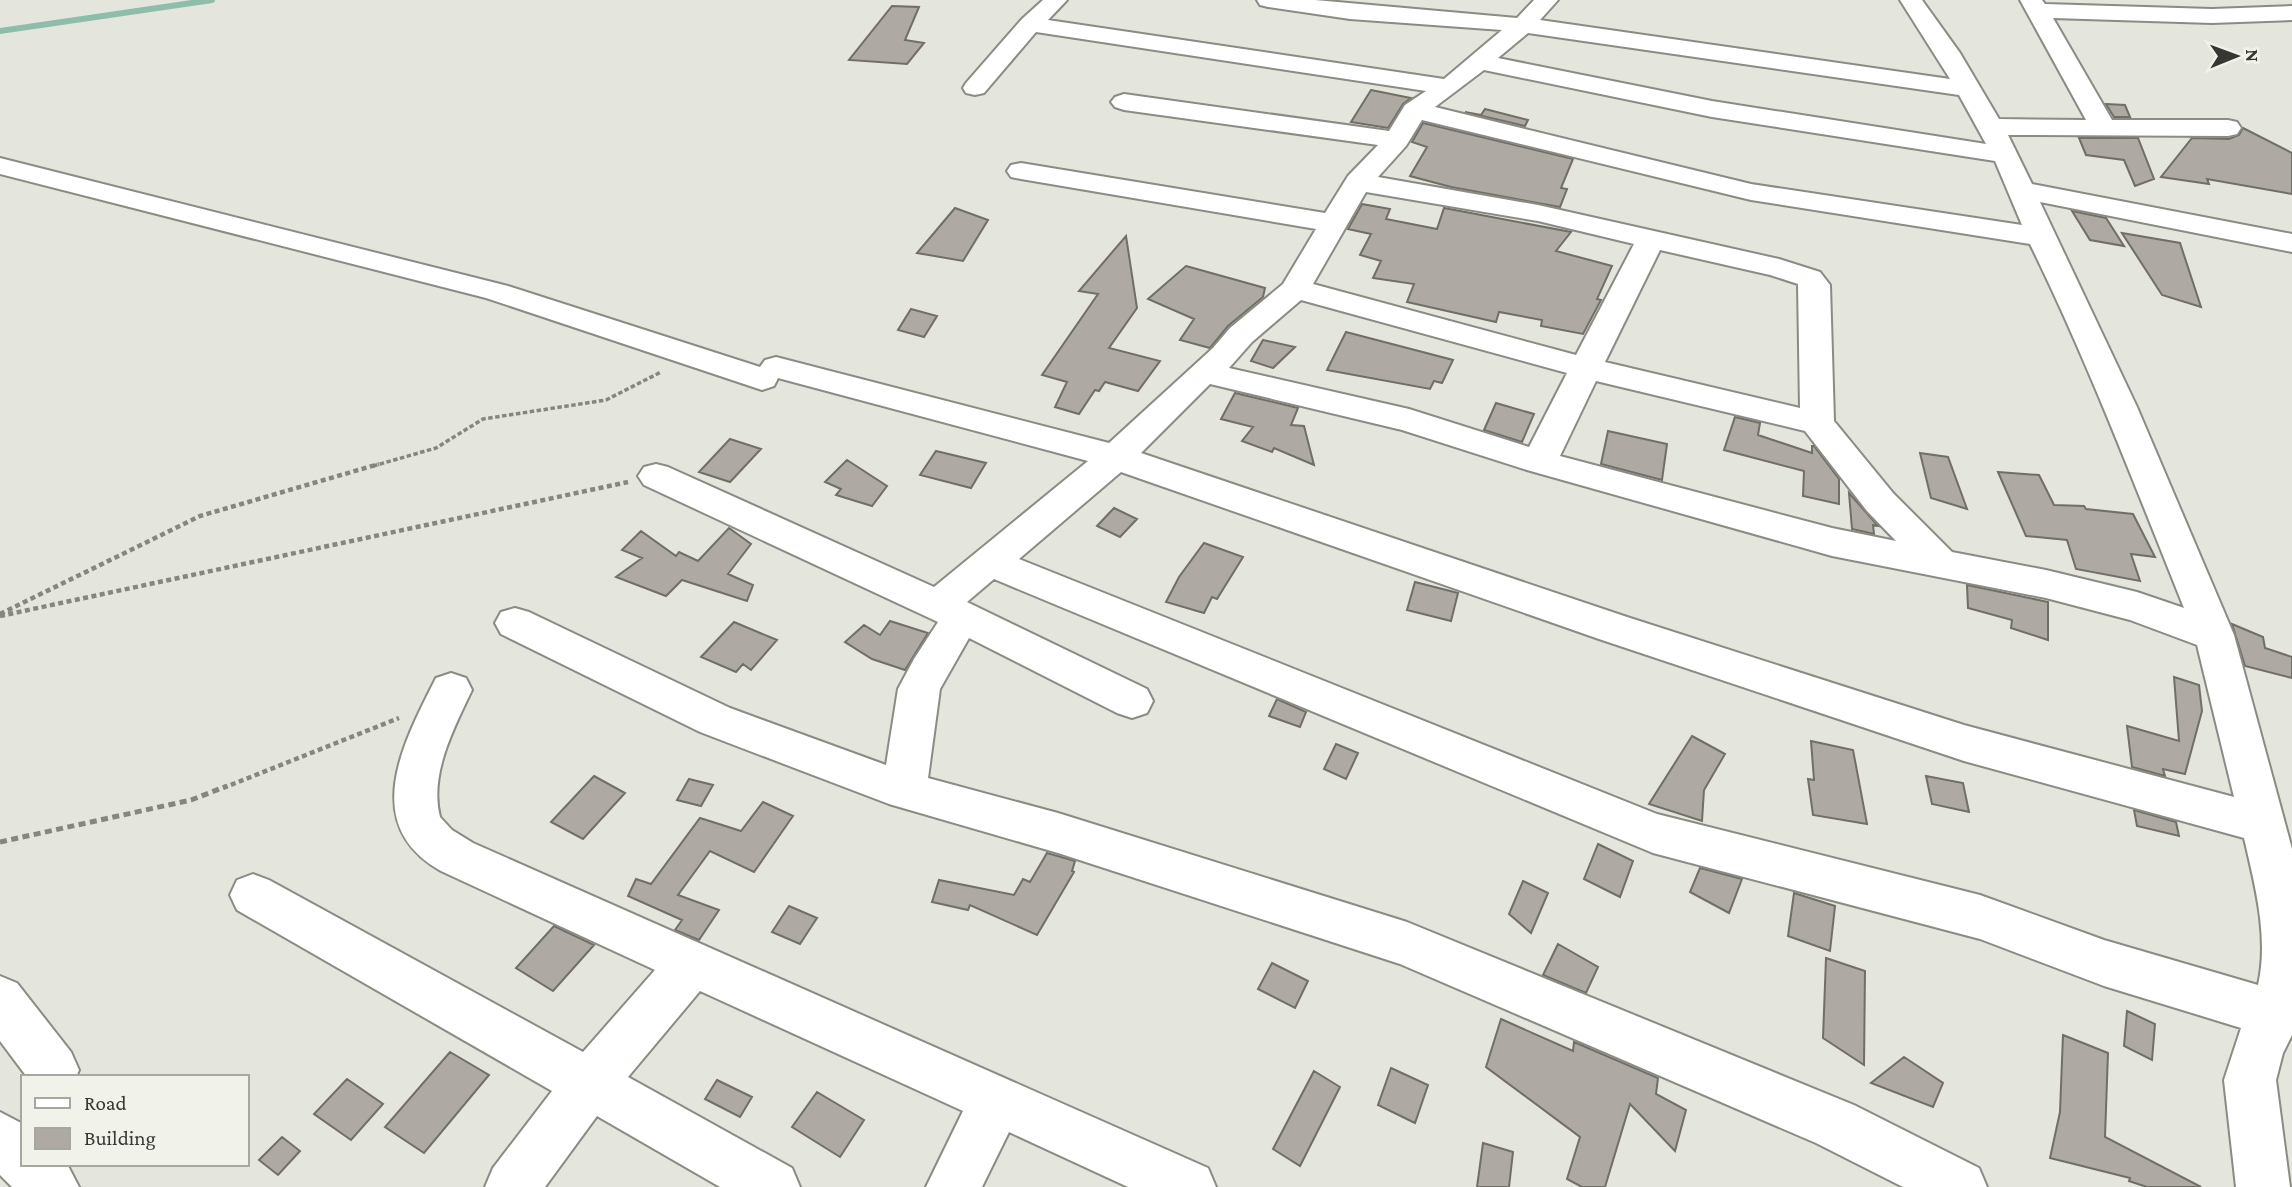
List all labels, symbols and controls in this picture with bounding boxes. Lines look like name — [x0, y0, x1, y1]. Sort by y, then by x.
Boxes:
north arrow — [2201, 21, 2271, 91]
text: N — [2242, 49, 2263, 62]
legend — [21, 1075, 248, 1166]
text: Road — [84, 1091, 127, 1115]
text: Building — [84, 1126, 156, 1150]

